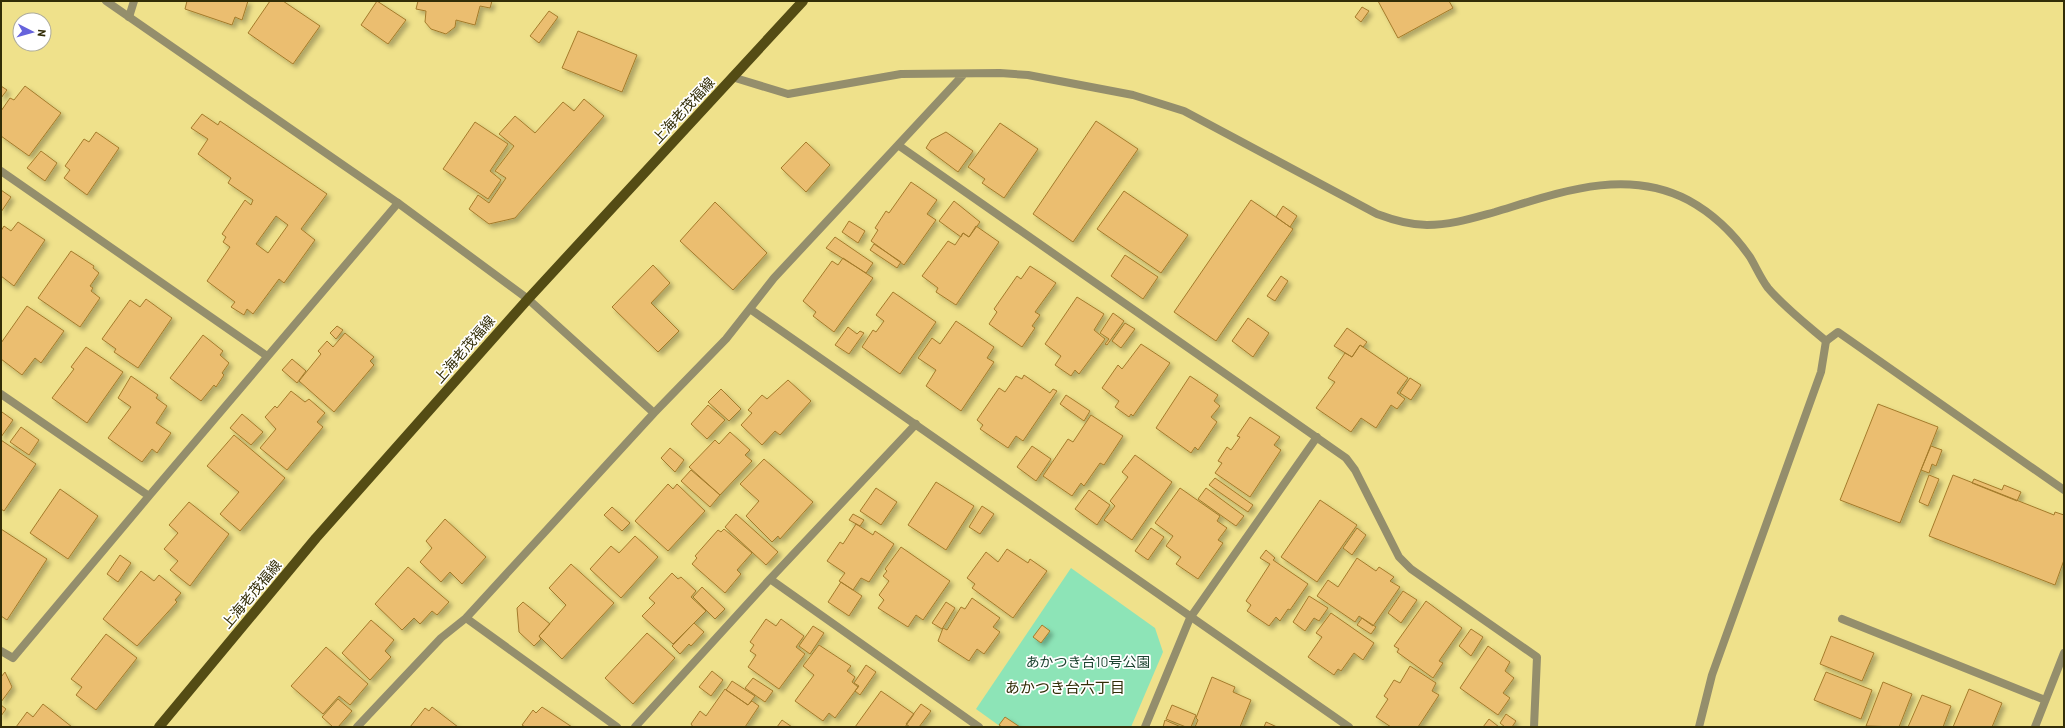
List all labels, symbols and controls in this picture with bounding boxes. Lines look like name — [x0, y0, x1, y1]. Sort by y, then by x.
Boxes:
north arrow — [12, 12, 52, 52]
text: N — [36, 29, 49, 37]
street label: 上海老茂福線 — [648, 73, 718, 147]
street label: 上海老茂福線 — [430, 312, 498, 386]
street label: 上海老茂福線 — [217, 556, 285, 632]
park label: あかつき台10号公園 — [1026, 653, 1150, 670]
district label: あかつき台六丁目 — [1005, 678, 1125, 696]

